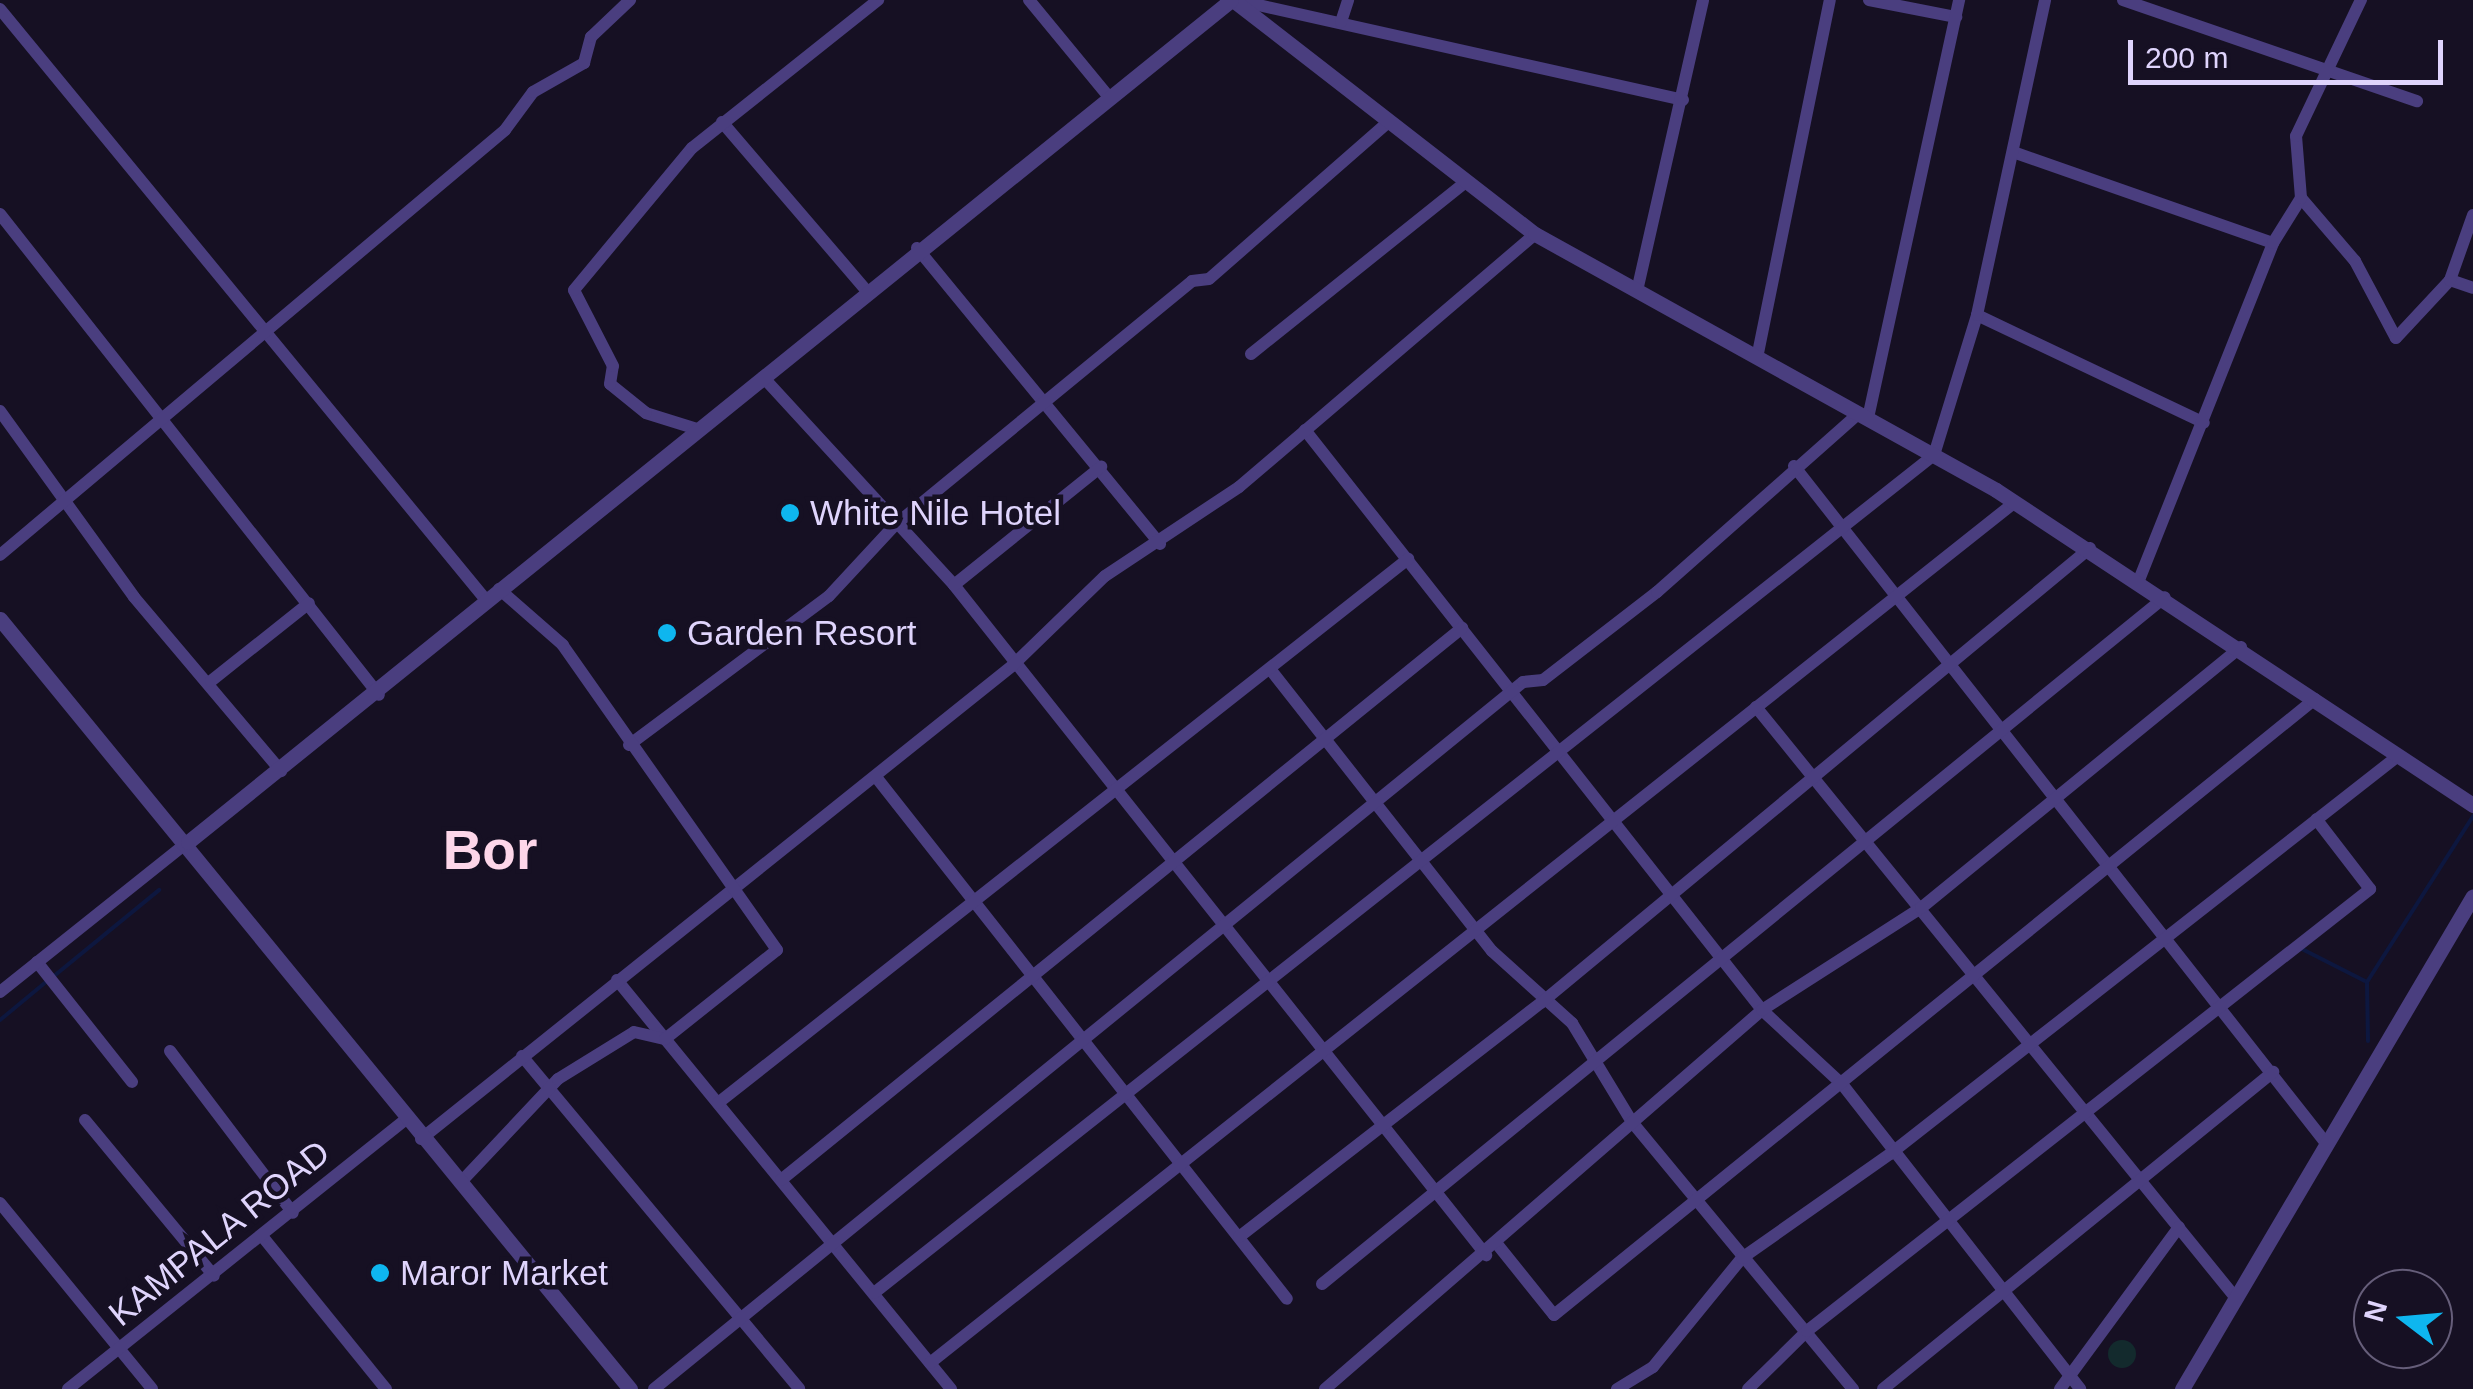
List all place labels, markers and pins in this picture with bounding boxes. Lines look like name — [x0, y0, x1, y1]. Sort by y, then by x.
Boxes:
place label: White Nile Hotel — [810, 492, 1061, 534]
marker: White Nile Hotel — [779, 502, 801, 524]
place label: Garden Resort — [687, 612, 917, 654]
marker: Garden Resort — [656, 622, 678, 644]
place label: Maror Market — [400, 1252, 608, 1294]
marker: Maror Market — [369, 1262, 391, 1284]

